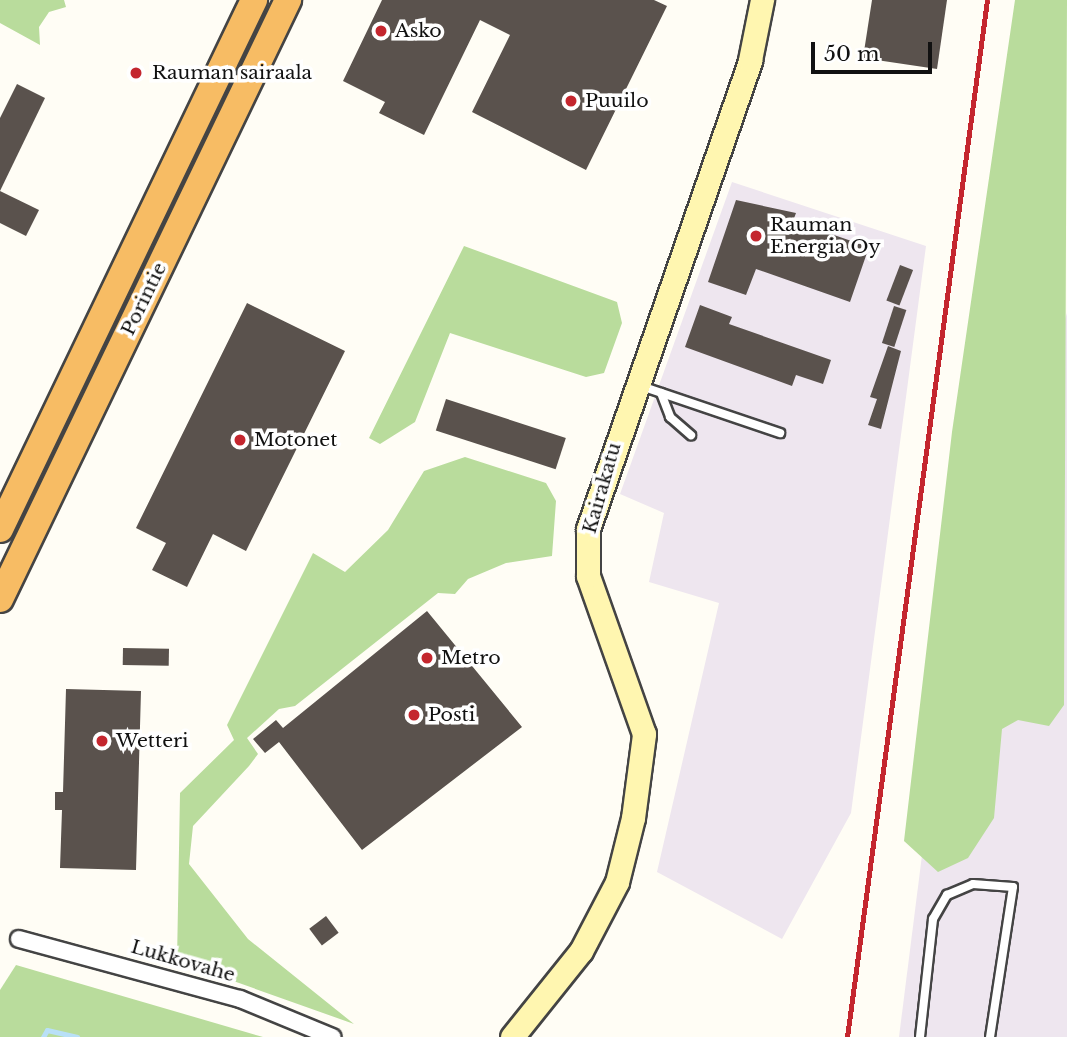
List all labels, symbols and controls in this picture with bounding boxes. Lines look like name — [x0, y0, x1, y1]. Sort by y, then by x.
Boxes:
place label: Asko — [395, 20, 442, 42]
marker: Asko — [373, 23, 389, 39]
scale bar — [815, 28, 936, 72]
text: 50 m — [824, 41, 879, 67]
place label: Rauman sairaala — [152, 62, 312, 84]
marker: Rauman sairaala — [126, 63, 146, 83]
place label: Puuilo — [585, 90, 649, 112]
marker: Puuilo — [563, 93, 579, 109]
place label: Rauman Energia Oy — [770, 214, 881, 258]
marker: Rauman Energia Oy — [748, 228, 764, 244]
street label: Porintie — [117, 259, 171, 339]
place label: Motonet — [254, 429, 337, 451]
marker: Motonet — [232, 432, 248, 448]
street label: Kairakatu — [578, 440, 626, 536]
place label: Metro — [441, 647, 501, 669]
marker: Metro — [419, 650, 435, 666]
place label: Posti — [428, 704, 475, 726]
marker: Posti — [406, 707, 422, 723]
place label: Wetteri — [116, 730, 189, 752]
marker: Wetteri — [94, 733, 110, 749]
street label: Lukkovahe — [128, 935, 238, 987]

